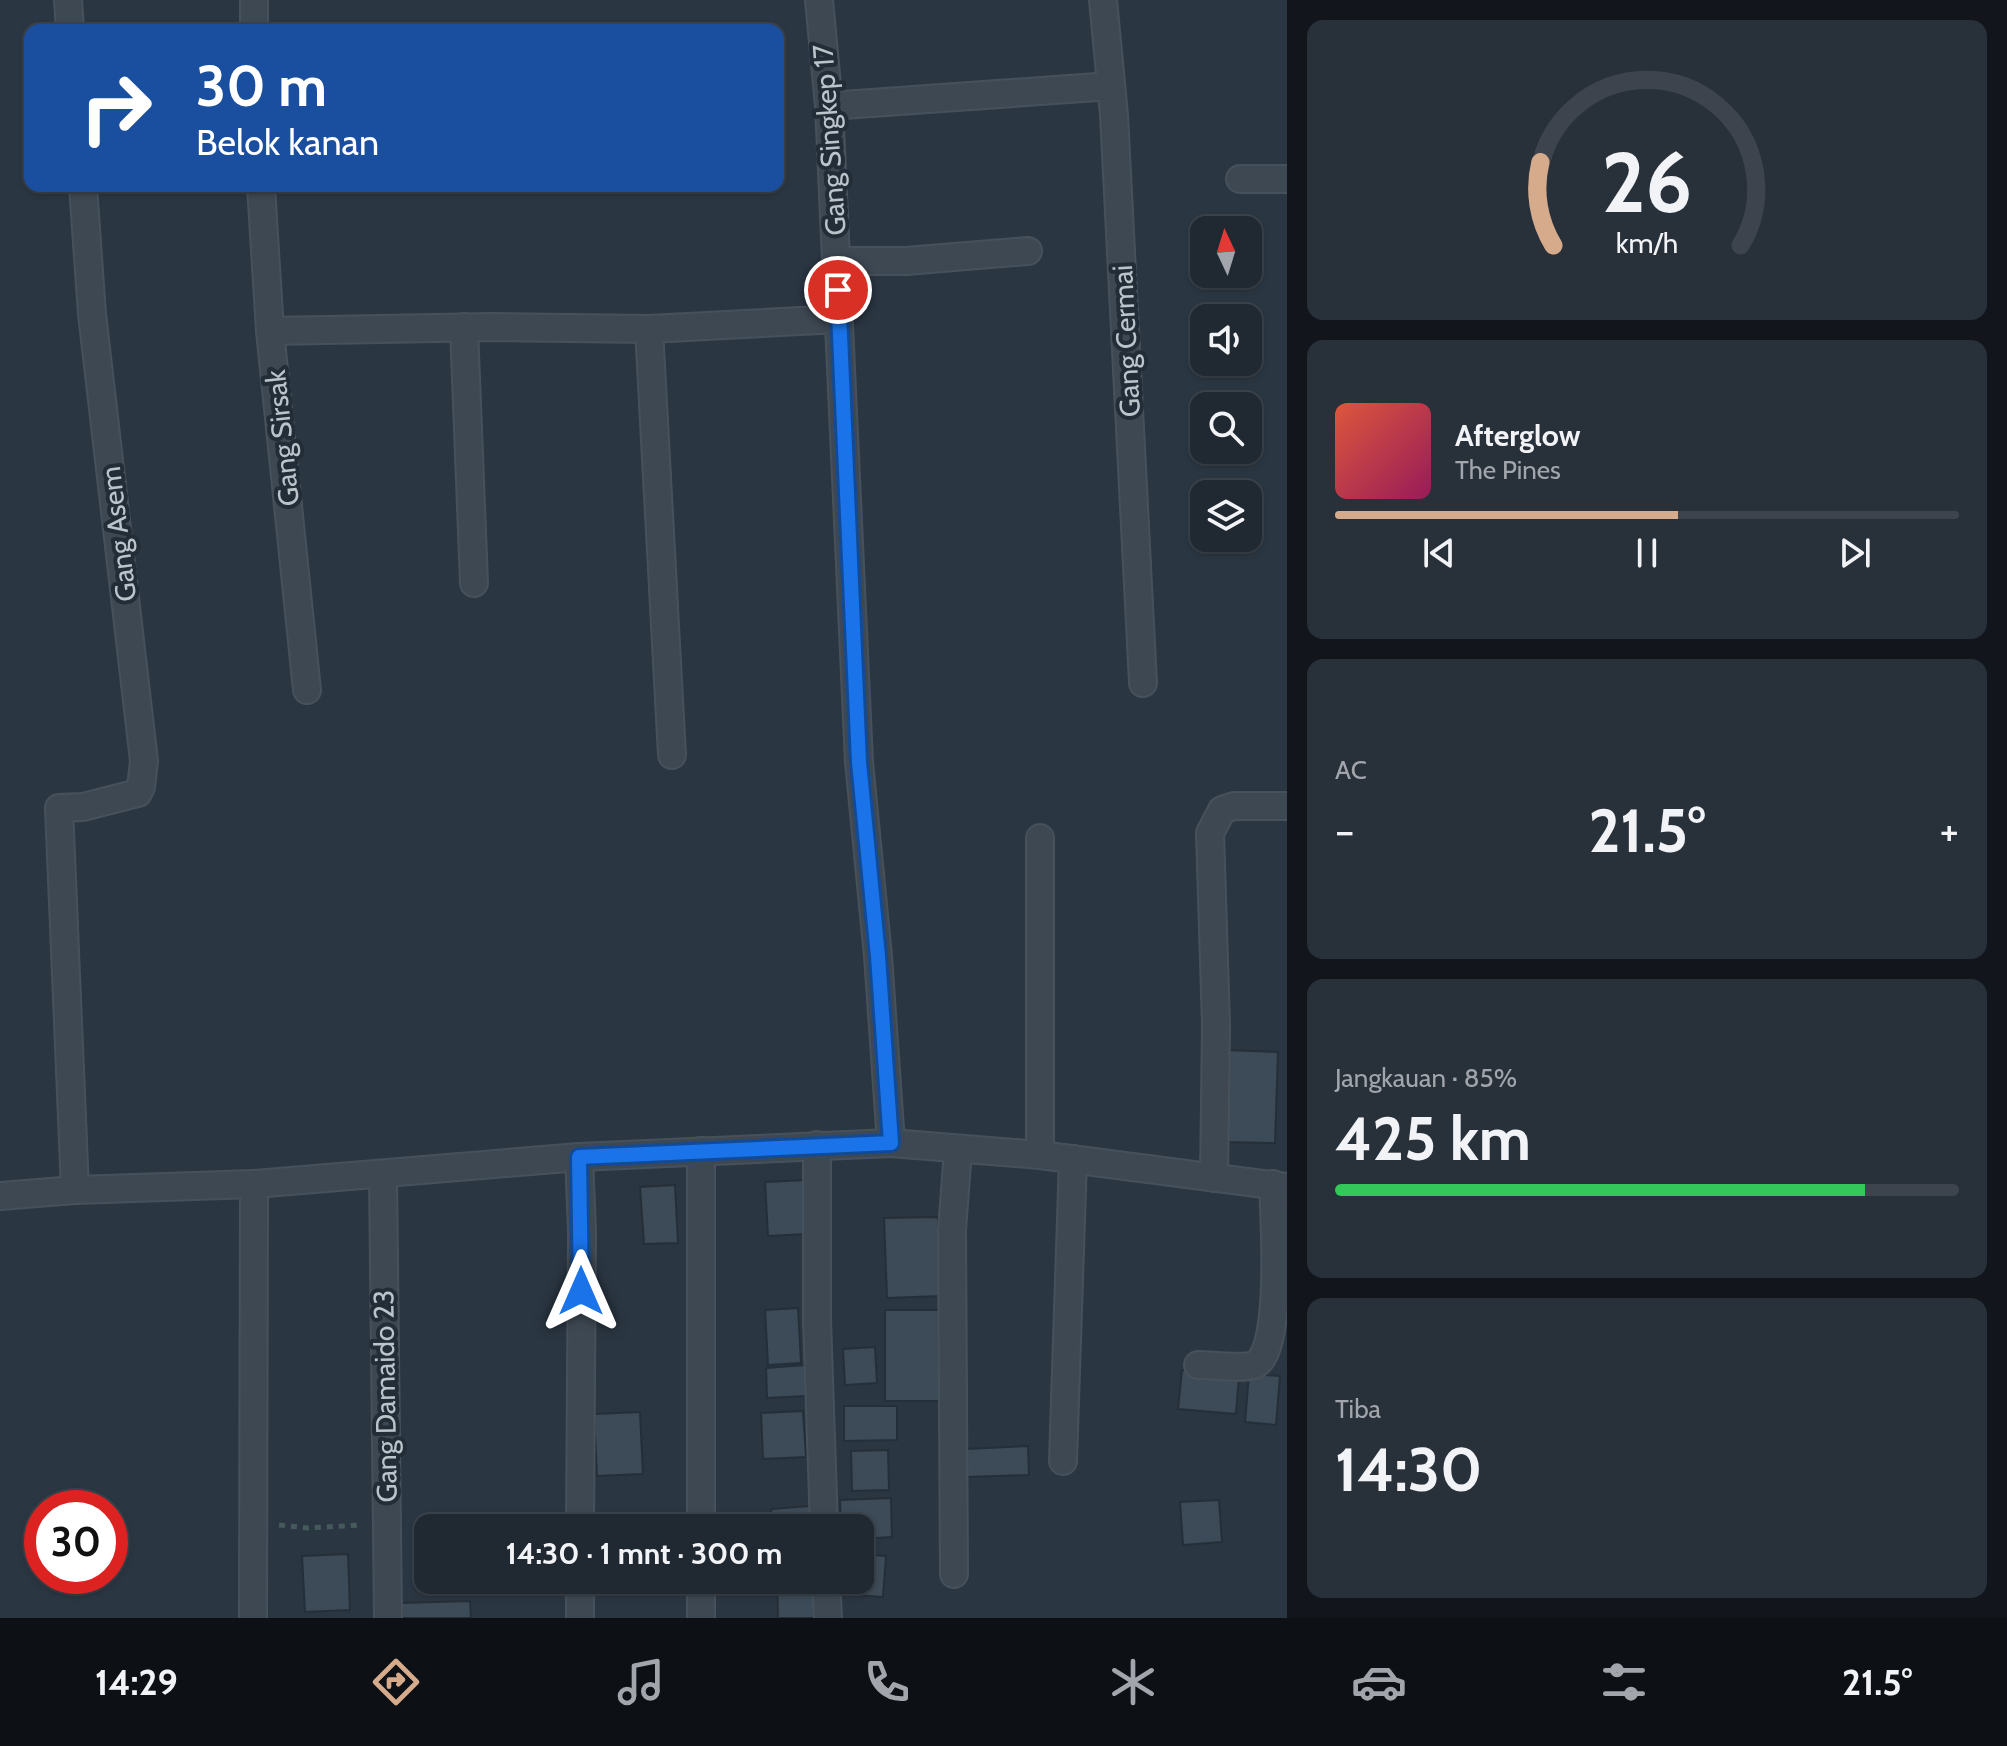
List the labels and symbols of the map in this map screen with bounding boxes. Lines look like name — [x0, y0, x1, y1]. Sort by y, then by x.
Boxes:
street label: Gang Singkep 17 — [805, 43, 853, 237]
north arrow — [1190, 216, 1262, 288]
pin — [804, 256, 872, 324]
street label: Gang Cermai — [1105, 264, 1147, 418]
street label: Gang Sirsak — [258, 368, 306, 508]
street label: Gang Asem — [93, 464, 143, 604]
position arrow — [539, 1249, 623, 1333]
street label: Gang Damaido 23 — [366, 1289, 404, 1503]
speed limit sign: 30 — [24, 1490, 128, 1594]

